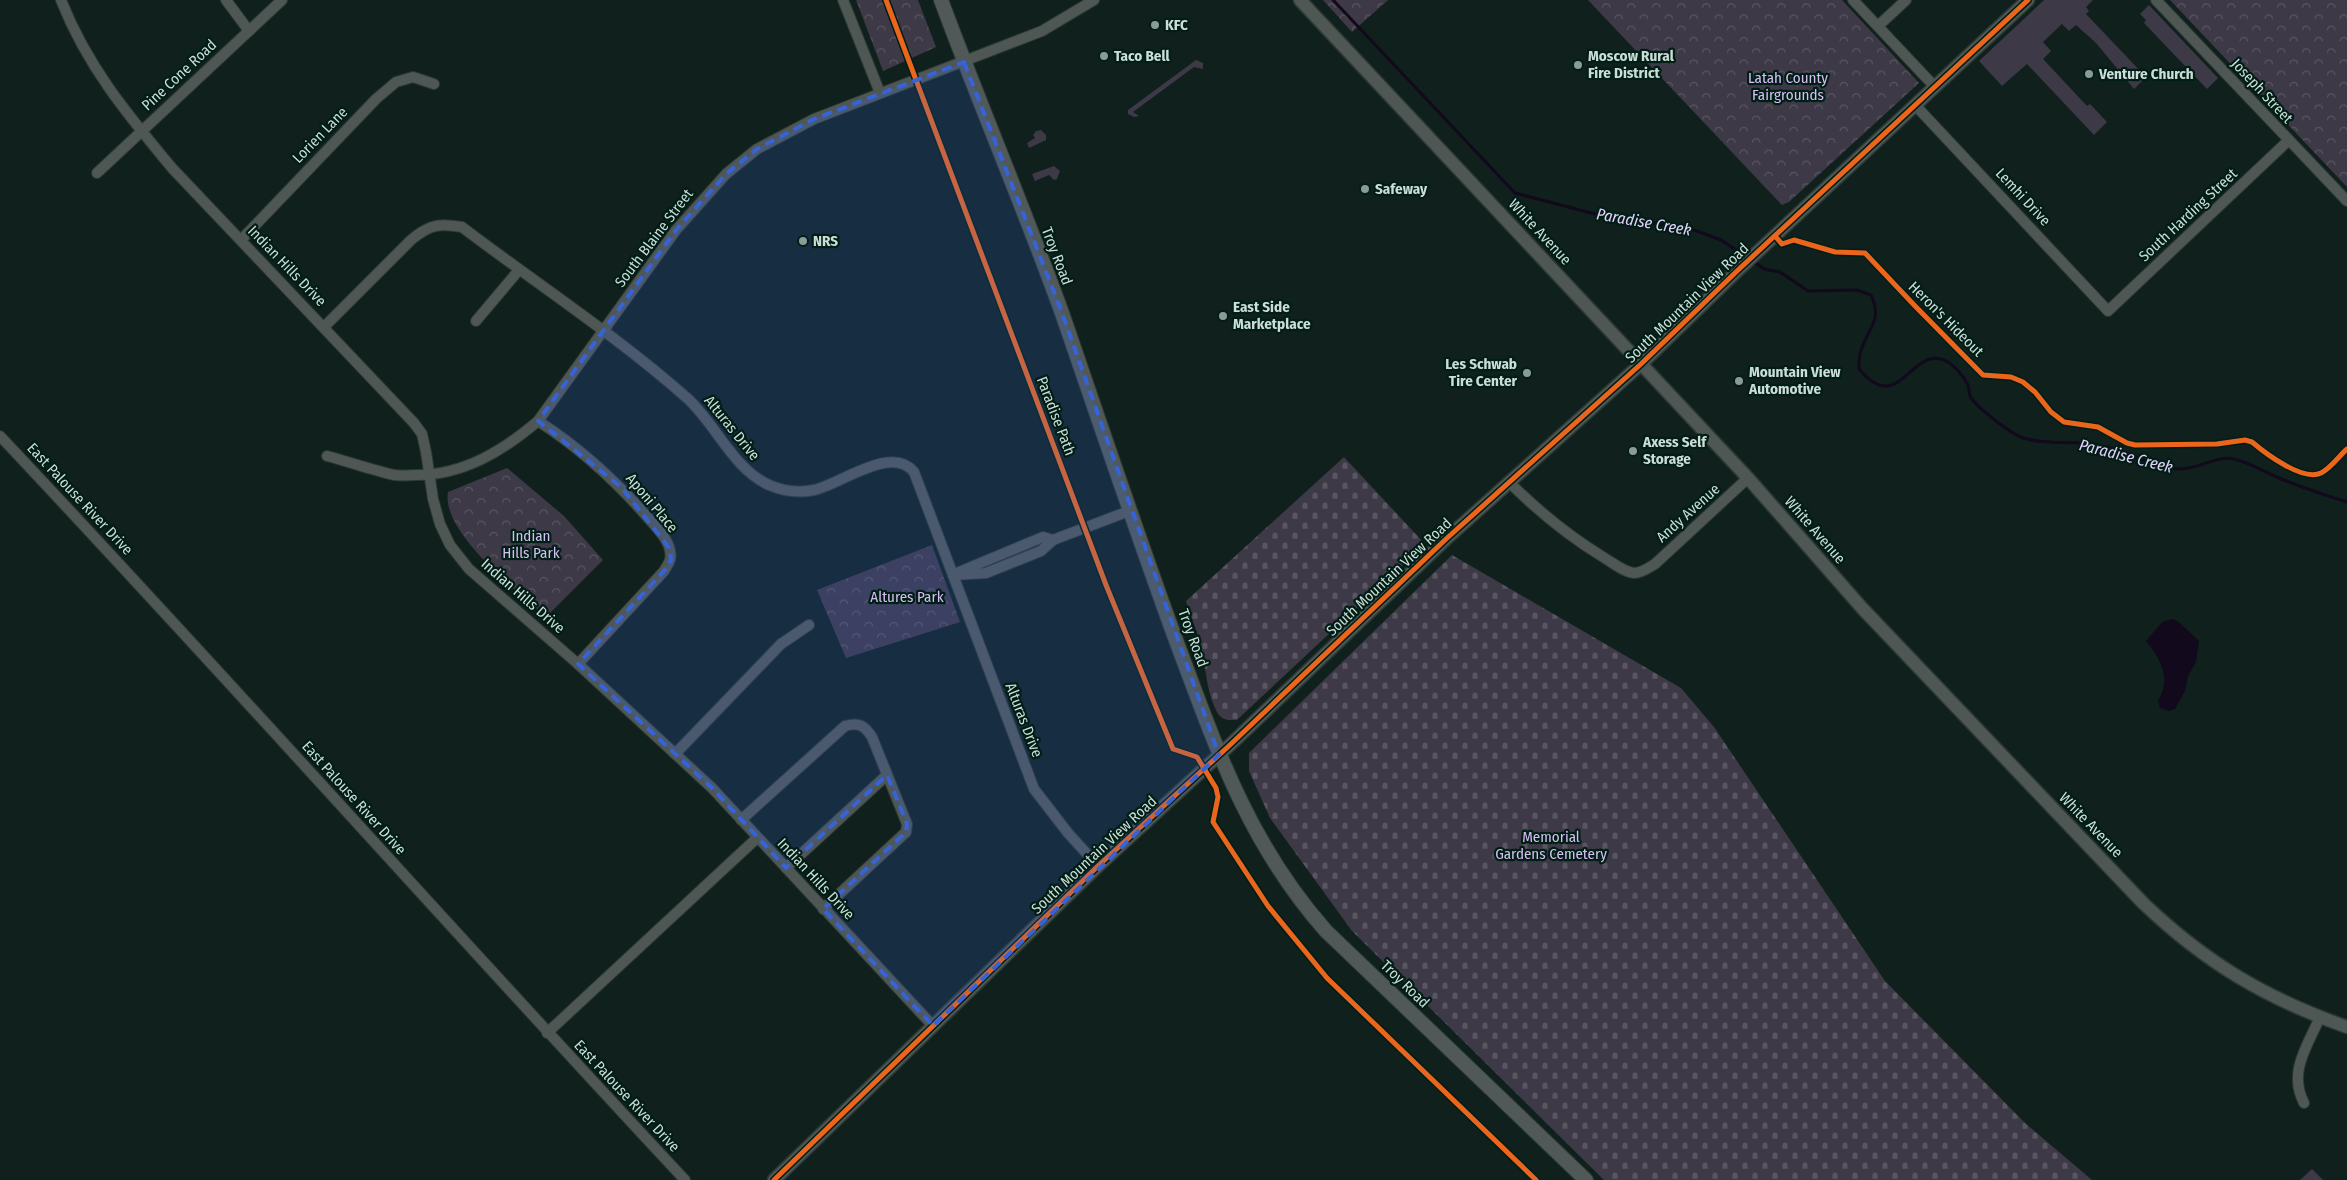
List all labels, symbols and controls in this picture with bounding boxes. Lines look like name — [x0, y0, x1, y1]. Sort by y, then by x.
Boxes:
place label: KFC — [1165, 16, 1188, 34]
marker: KFC — [1149, 19, 1161, 31]
street label: Pine Cone Road — [138, 36, 220, 114]
place label: Taco Bell — [1114, 47, 1171, 65]
place label: Moscow Rural Fire District — [1588, 47, 1675, 82]
marker: Taco Bell — [1098, 50, 1110, 62]
street label: Joseph Street — [2227, 55, 2297, 127]
marker: Moscow Rural Fire District — [1572, 59, 1584, 71]
place label: Venture Church — [2098, 65, 2194, 83]
marker: Venture Church — [2083, 68, 2095, 80]
park label: Latah County Fairgrounds — [1748, 69, 1828, 104]
street label: Lorien Lane — [289, 103, 351, 167]
street label: Lemhi Drive — [1992, 164, 2054, 230]
street label: South Harding Street — [2135, 165, 2241, 265]
place label: Safeway — [1375, 180, 1428, 198]
marker: Safeway — [1359, 183, 1371, 195]
street label: South Blaine Street — [611, 185, 697, 291]
street label: White Avenue — [1505, 195, 1575, 269]
water label: Paradise Creek — [1595, 204, 1693, 240]
street label: Indian Hills Drive — [244, 222, 330, 310]
street label: Troy Road — [1038, 225, 1076, 287]
place label: NRS — [813, 232, 838, 250]
marker: NRS — [797, 235, 809, 247]
street label: South Mountain View Road — [1622, 239, 1752, 367]
street label: Heron's Hideout — [1905, 278, 1987, 360]
place label: East Side Marketplace — [1233, 298, 1311, 333]
marker: East Side Marketplace — [1217, 310, 1229, 322]
place label: Les Schwab Tire Center — [1445, 355, 1517, 390]
place label: Mountain View Automotive — [1748, 363, 1841, 398]
marker: Les Schwab Tire Center — [1521, 367, 1533, 379]
street label: Paradise Path — [1033, 374, 1079, 458]
marker: Mountain View Automotive — [1733, 375, 1745, 387]
street label: Alturas Drive — [700, 392, 764, 464]
place label: Axess Self Storage — [1642, 433, 1707, 468]
water label: Paradise Creek — [2077, 435, 2175, 477]
street label: East Palouse River Drive — [23, 439, 137, 559]
marker: Axess Self Storage — [1627, 445, 1639, 457]
street label: Aponi Place — [622, 470, 682, 536]
street label: Andy Avenue — [1653, 480, 1723, 546]
street label: White Avenue — [1781, 493, 1849, 567]
street label: South Mountain View Road — [1323, 514, 1455, 640]
park label: Indian Hills Park — [502, 527, 560, 562]
street label: Indian Hills Drive — [478, 555, 568, 637]
park label: Altures Park — [870, 588, 944, 606]
street label: Troy Road — [1174, 607, 1212, 669]
street label: Alturas Drive — [1002, 680, 1046, 760]
street label: East Palouse River Drive — [298, 737, 410, 859]
street label: White Avenue — [2055, 789, 2127, 861]
street label: South Mountain View Road — [1028, 792, 1160, 918]
park label: Memorial Gardens Cemetery — [1495, 828, 1607, 863]
street label: Indian Hills Drive — [774, 834, 858, 924]
street label: Troy Road — [1377, 957, 1433, 1011]
street label: East Palouse River Drive — [570, 1036, 684, 1156]

